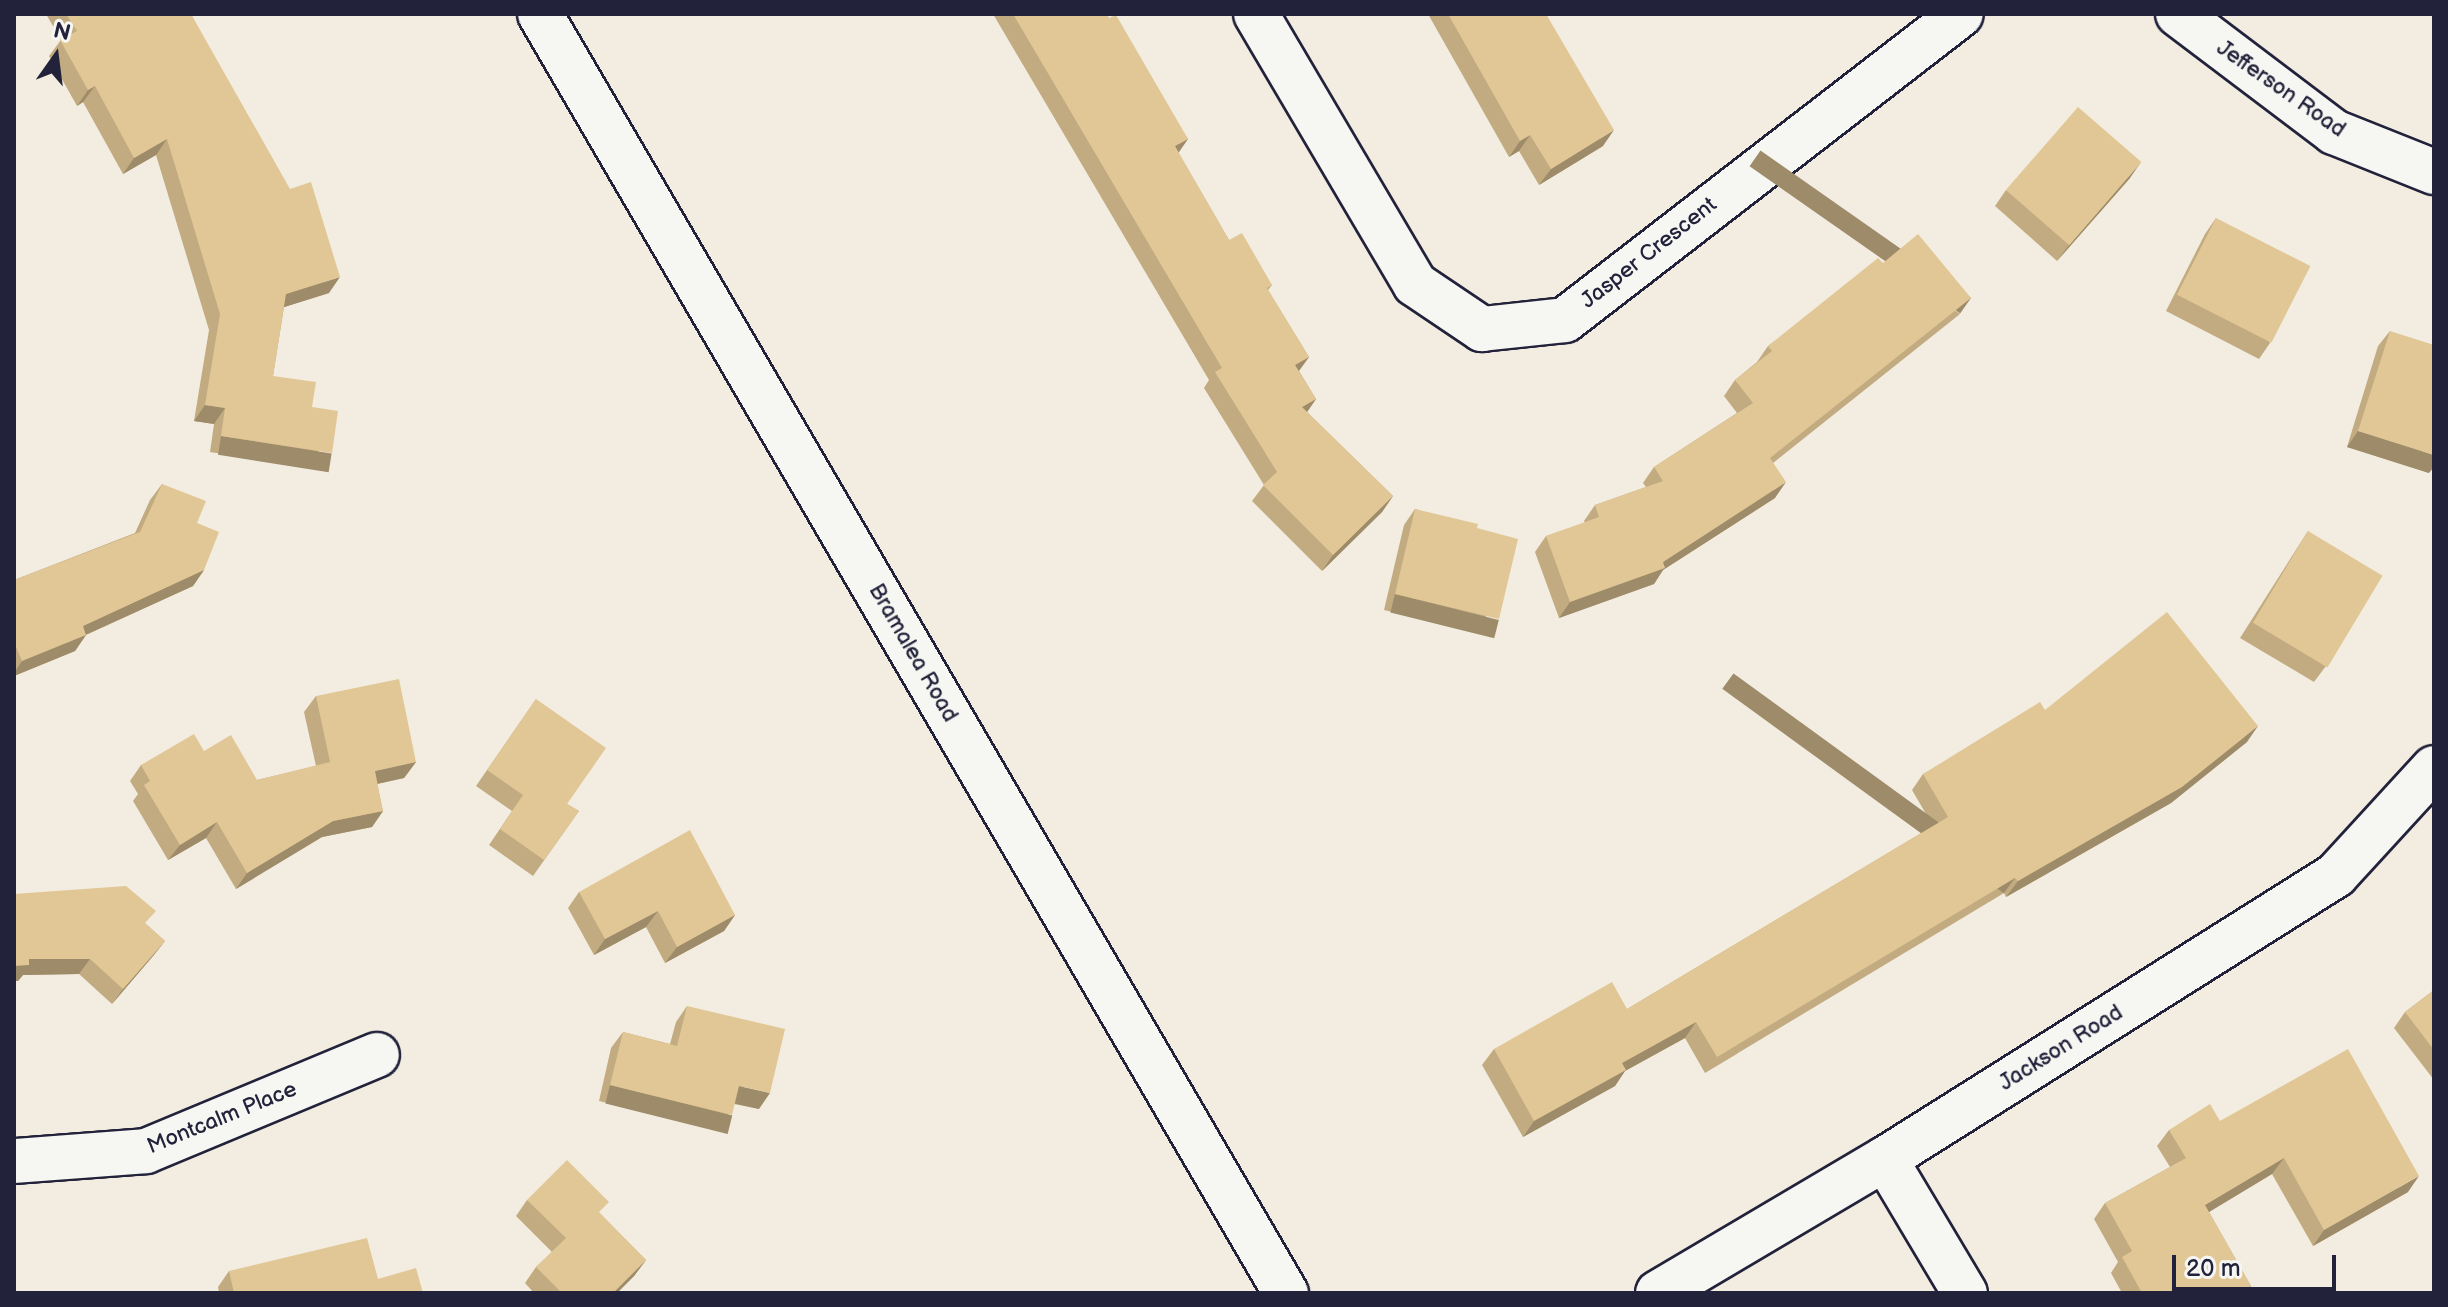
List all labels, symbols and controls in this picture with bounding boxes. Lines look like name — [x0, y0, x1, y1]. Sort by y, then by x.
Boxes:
north arrow — [16, 16, 96, 96]
text: N — [51, 17, 73, 47]
street label: Jefferson Road — [2212, 35, 2350, 143]
street label: Jasper Crescent — [1576, 192, 1722, 314]
street label: Bramalea Road — [863, 579, 963, 727]
street label: Jackson Road — [1994, 999, 2128, 1097]
street label: Montcalm Place — [143, 1076, 301, 1160]
scale bar — [2176, 1239, 2340, 1289]
text: 20 m — [2186, 1254, 2241, 1283]

